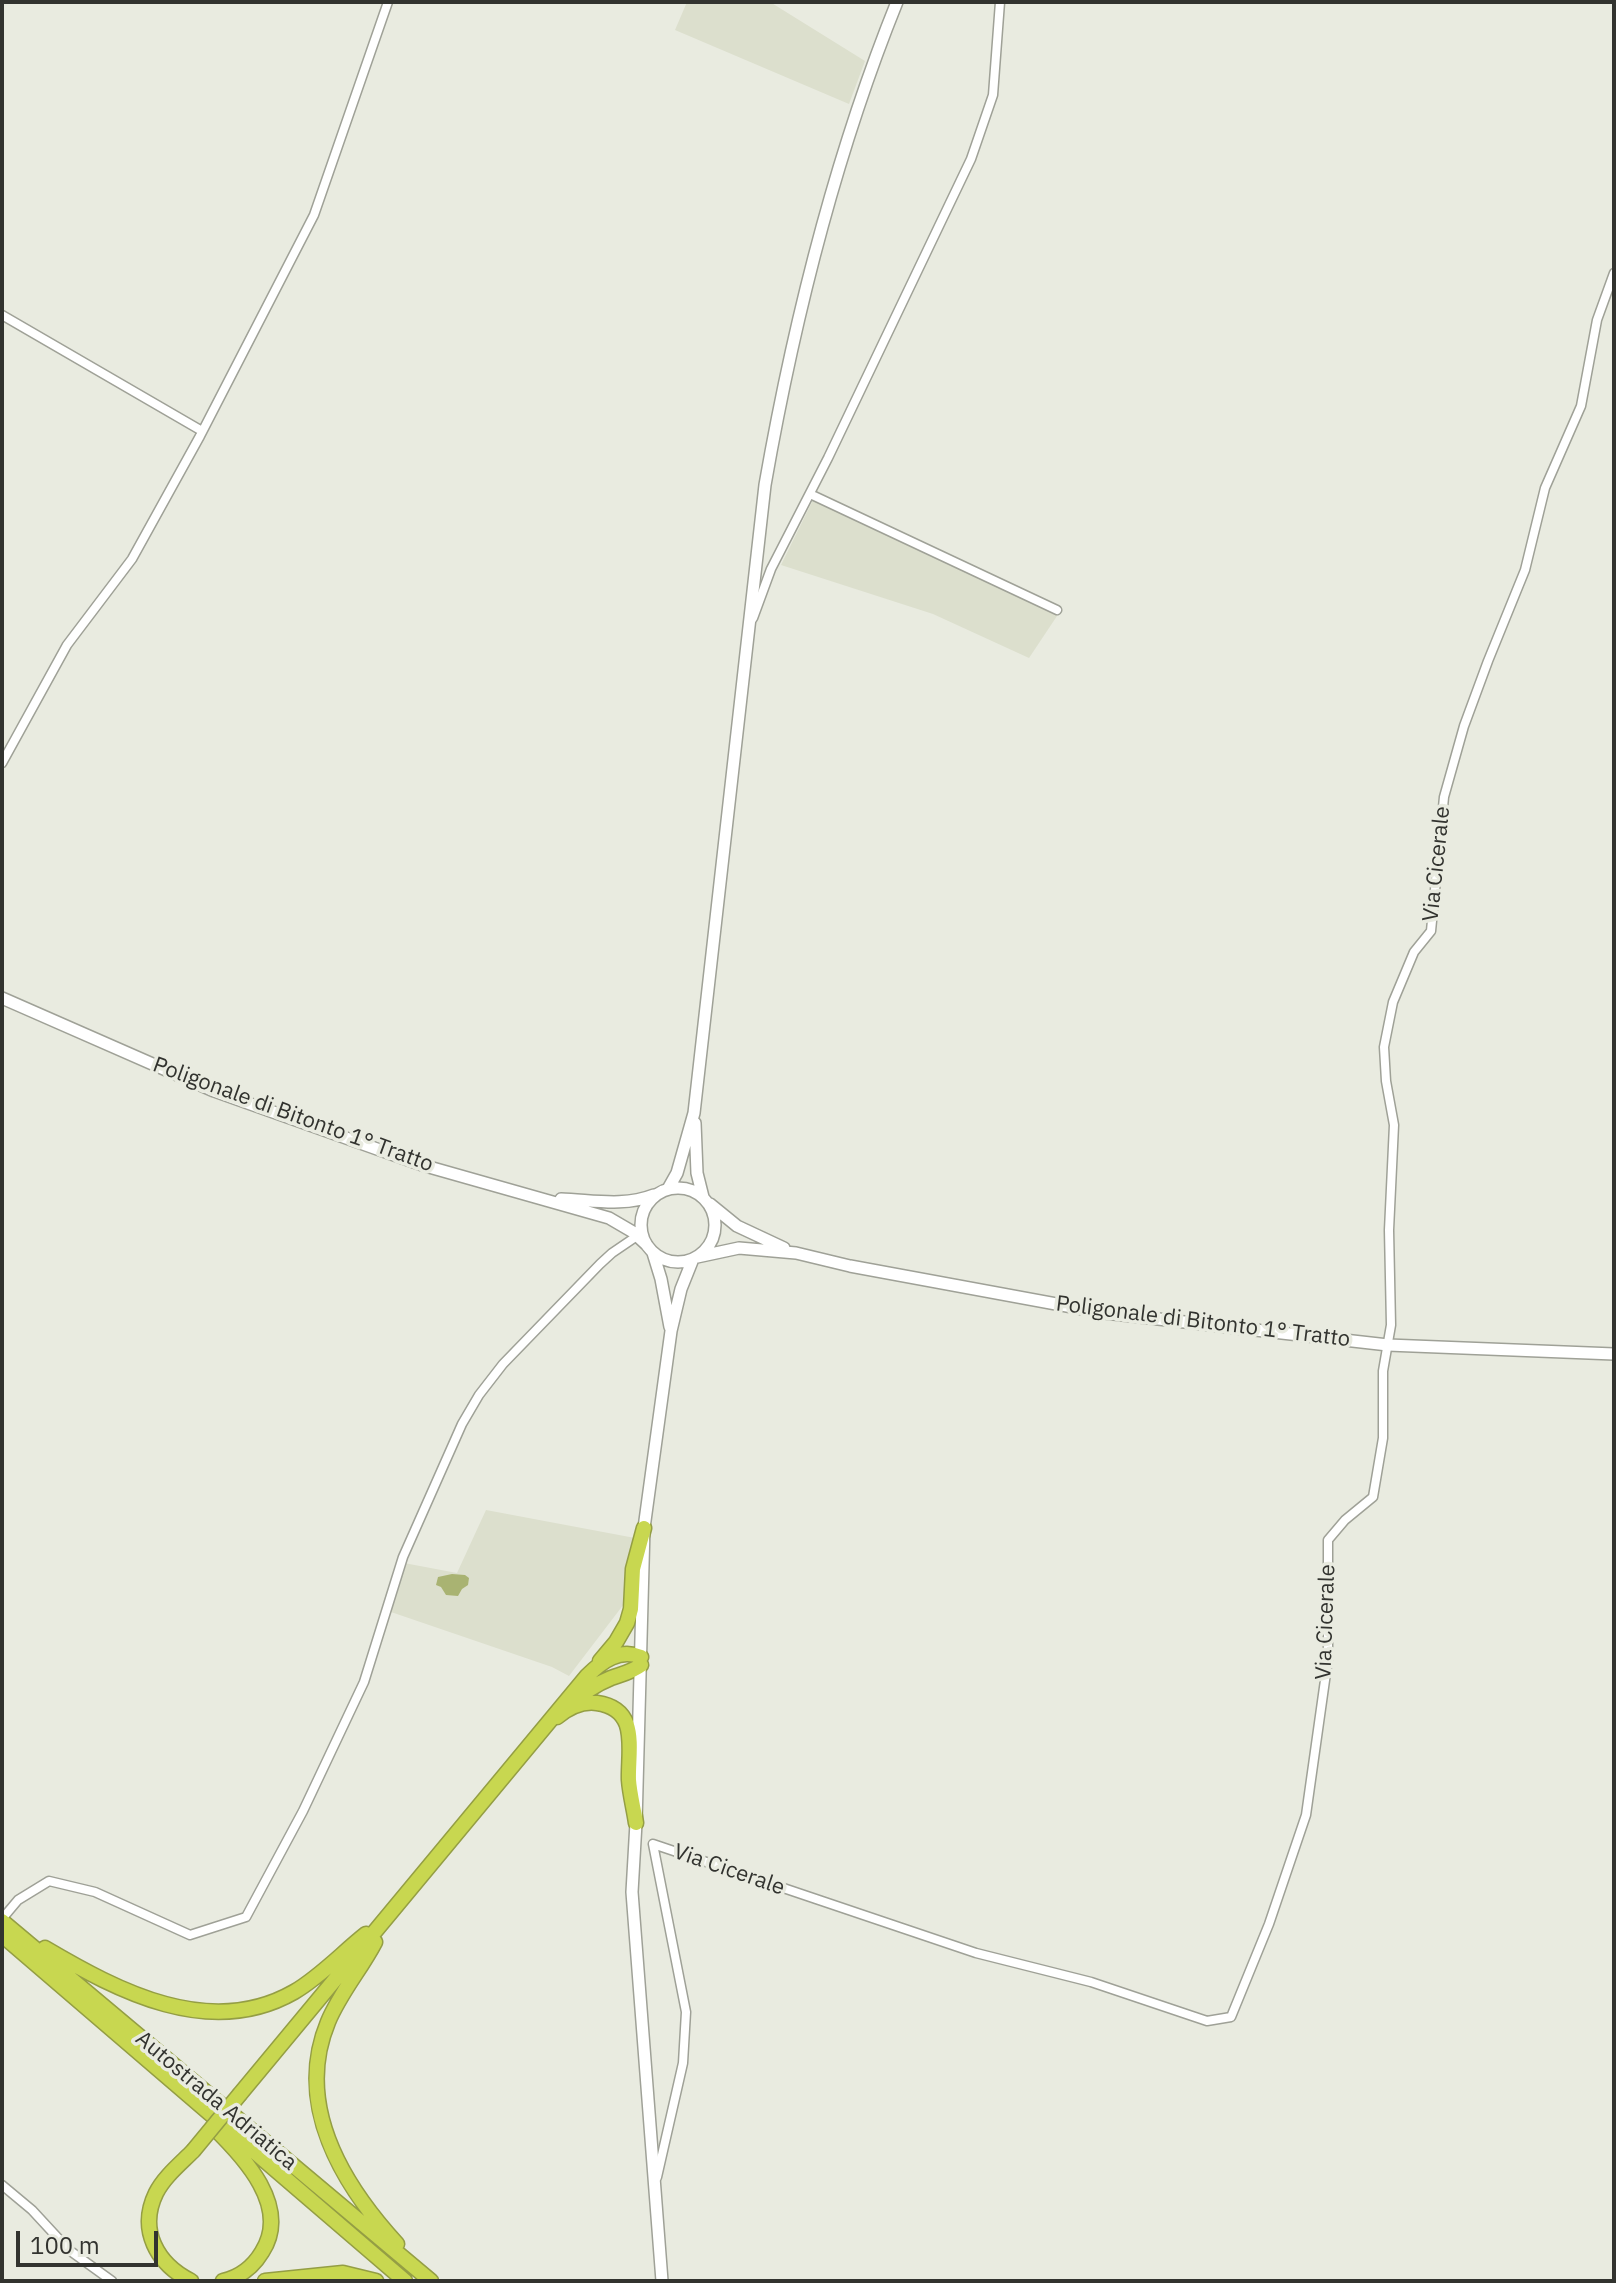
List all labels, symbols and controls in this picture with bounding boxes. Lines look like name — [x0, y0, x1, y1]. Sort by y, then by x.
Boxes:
street label: Via Cicerale — [1418, 805, 1456, 923]
street label: Poligonale di Bitonto 1° Tratto — [149, 1052, 437, 1178]
street label: Poligonale di Bitonto 1° Tratto — [1054, 1291, 1352, 1353]
street label: Via Cicerale — [1311, 1564, 1341, 1680]
street label: Via Cicerale — [670, 1839, 788, 1901]
street label: Autostrada Adriatica — [130, 2026, 302, 2176]
scale bar — [20, 2215, 162, 2265]
text: 100 m — [30, 2229, 100, 2261]

